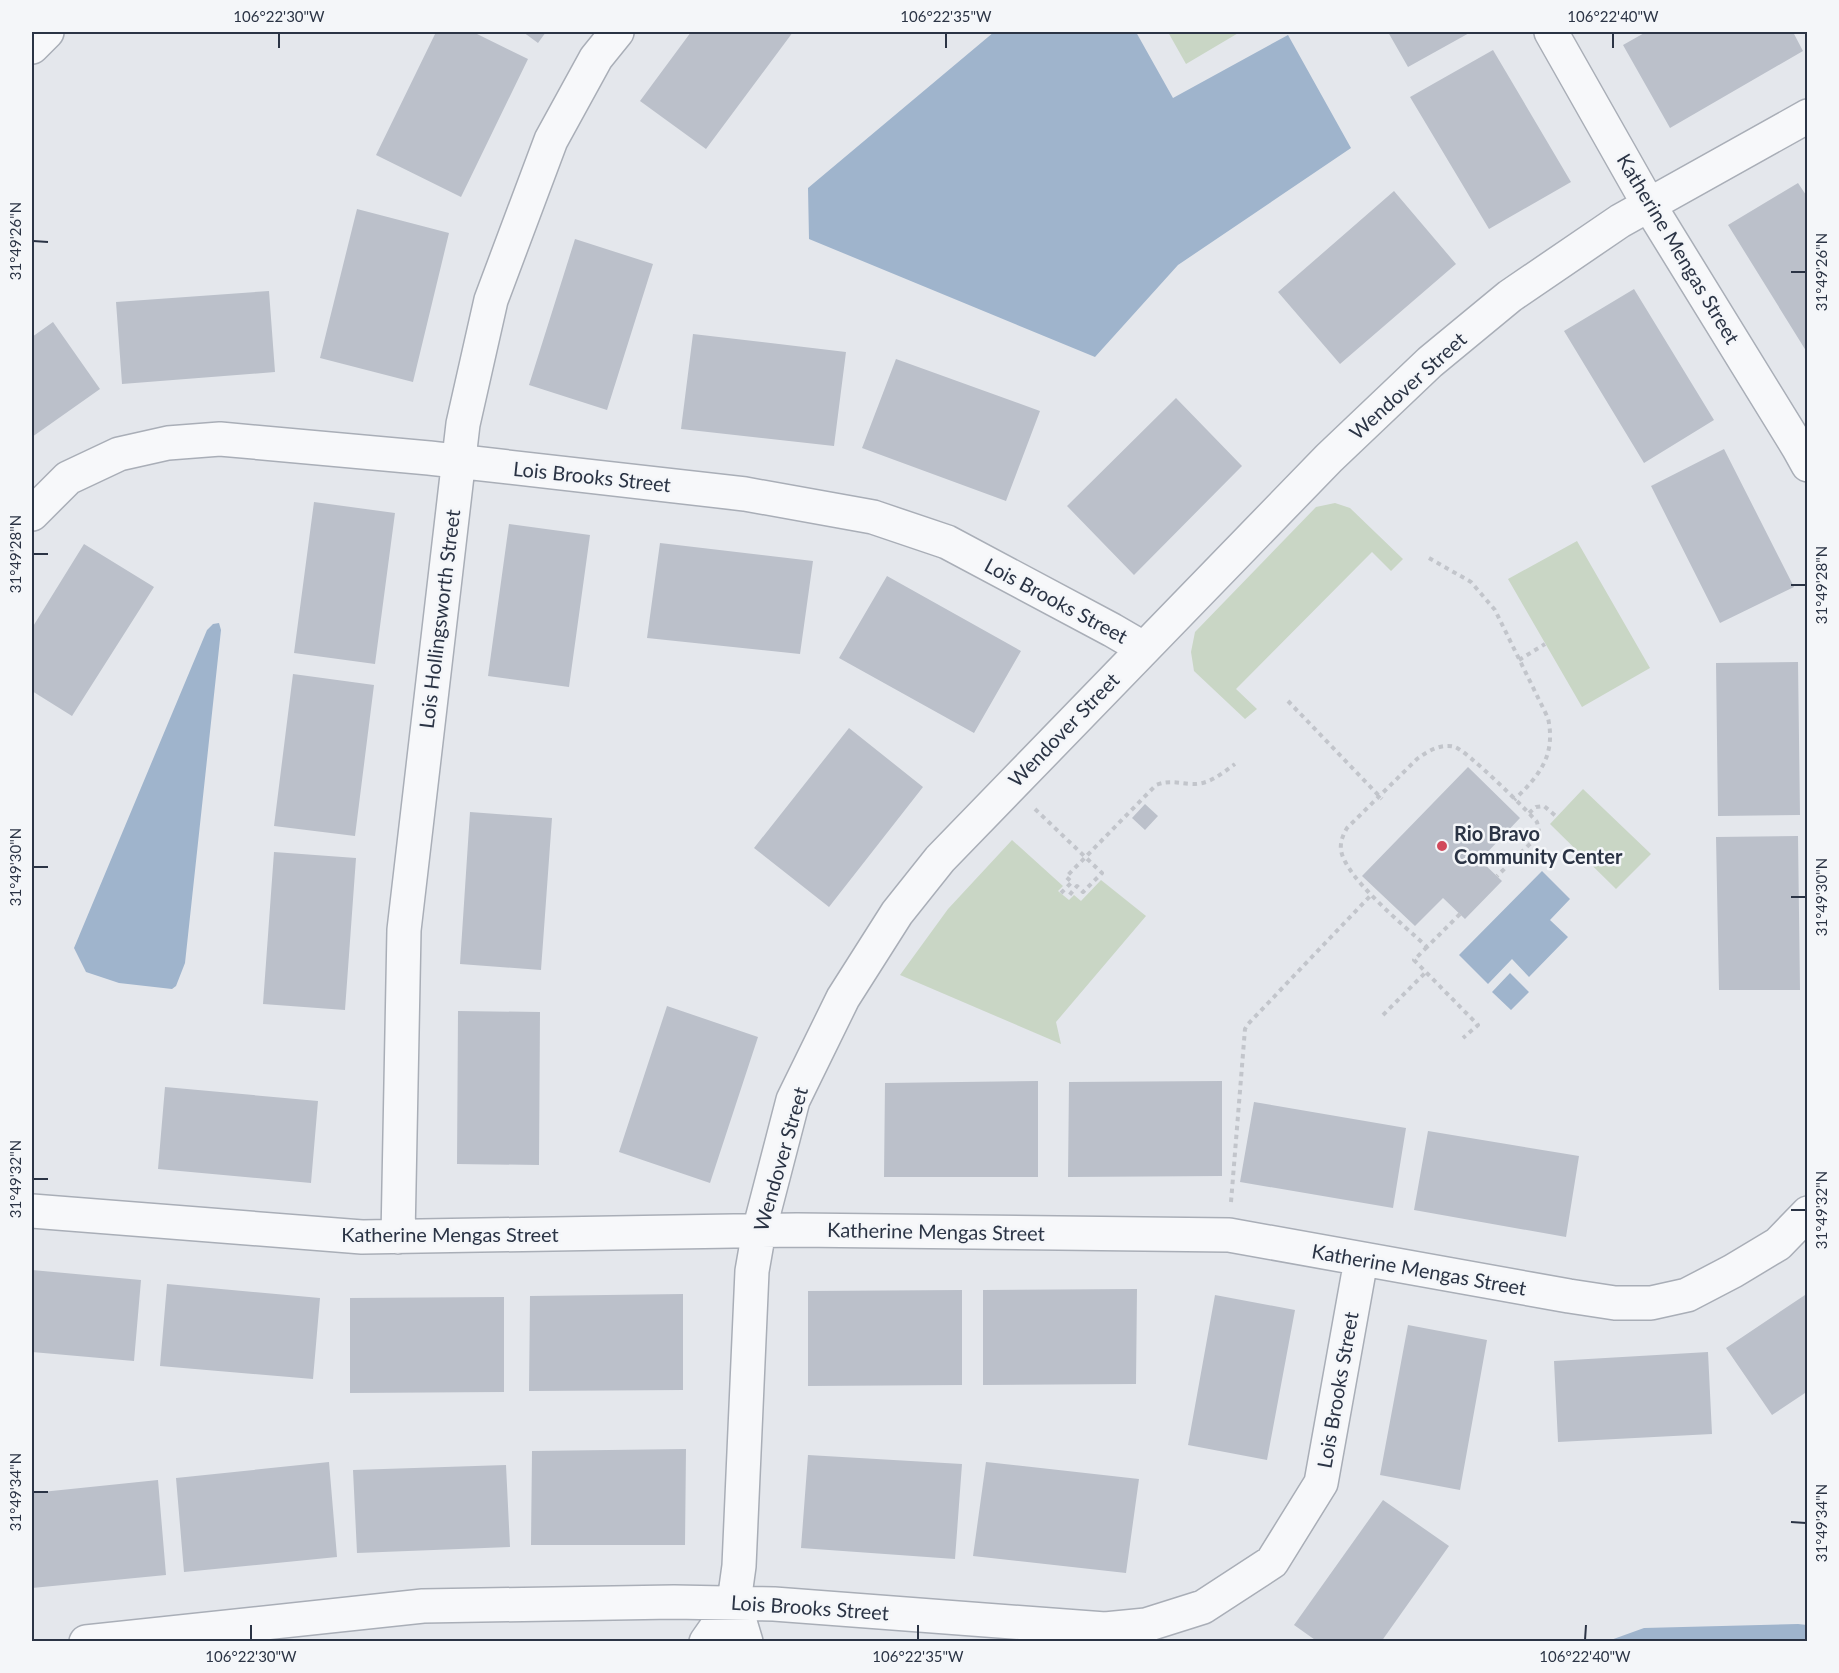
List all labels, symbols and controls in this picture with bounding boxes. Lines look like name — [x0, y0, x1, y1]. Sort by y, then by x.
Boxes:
text: 106°22'30"W — [233, 7, 325, 25]
text: 106°22'35"W — [900, 7, 992, 25]
text: 106°22'40"W — [1567, 7, 1659, 25]
street label: Katherine Mengas Street — [1613, 149, 1745, 348]
text: 31°49'26"N — [6, 202, 24, 280]
text: 31°49'26"N — [1812, 233, 1830, 311]
street label: Wendover Street — [1344, 327, 1471, 444]
street label: Lois Brooks Street — [512, 456, 672, 496]
street label: Lois Hollingsworth Street — [414, 508, 464, 730]
text: 31°49'28"N — [6, 515, 24, 593]
text: 31°49'28"N — [1812, 546, 1830, 624]
street label: Lois Brooks Street — [981, 552, 1132, 648]
street label: Wendover Street — [1003, 667, 1124, 791]
place label: Rio Bravo Community Center — [1454, 821, 1623, 868]
text: 31°49'30"N — [6, 828, 24, 906]
marker: Rio Bravo Community Center — [1435, 839, 1449, 853]
text: 31°49'30"N — [1812, 858, 1830, 936]
street label: Wendover Street — [748, 1084, 812, 1234]
text: 31°49'32"N — [6, 1140, 24, 1218]
text: 31°49'32"N — [1812, 1171, 1830, 1249]
street label: Katherine Mengas Street — [827, 1217, 1045, 1245]
street label: Katherine Mengas Street — [341, 1222, 559, 1246]
street label: Katherine Mengas Street — [1310, 1238, 1528, 1300]
street label: Lois Brooks Street — [1311, 1310, 1363, 1470]
text: 31°49'34"N — [6, 1453, 24, 1531]
text: 31°49'34"N — [1812, 1484, 1830, 1562]
street label: Lois Brooks Street — [730, 1590, 890, 1624]
text: 106°22'30"W — [205, 1647, 297, 1665]
text: 106°22'35"W — [872, 1647, 964, 1665]
text: 106°22'40"W — [1539, 1647, 1631, 1665]

